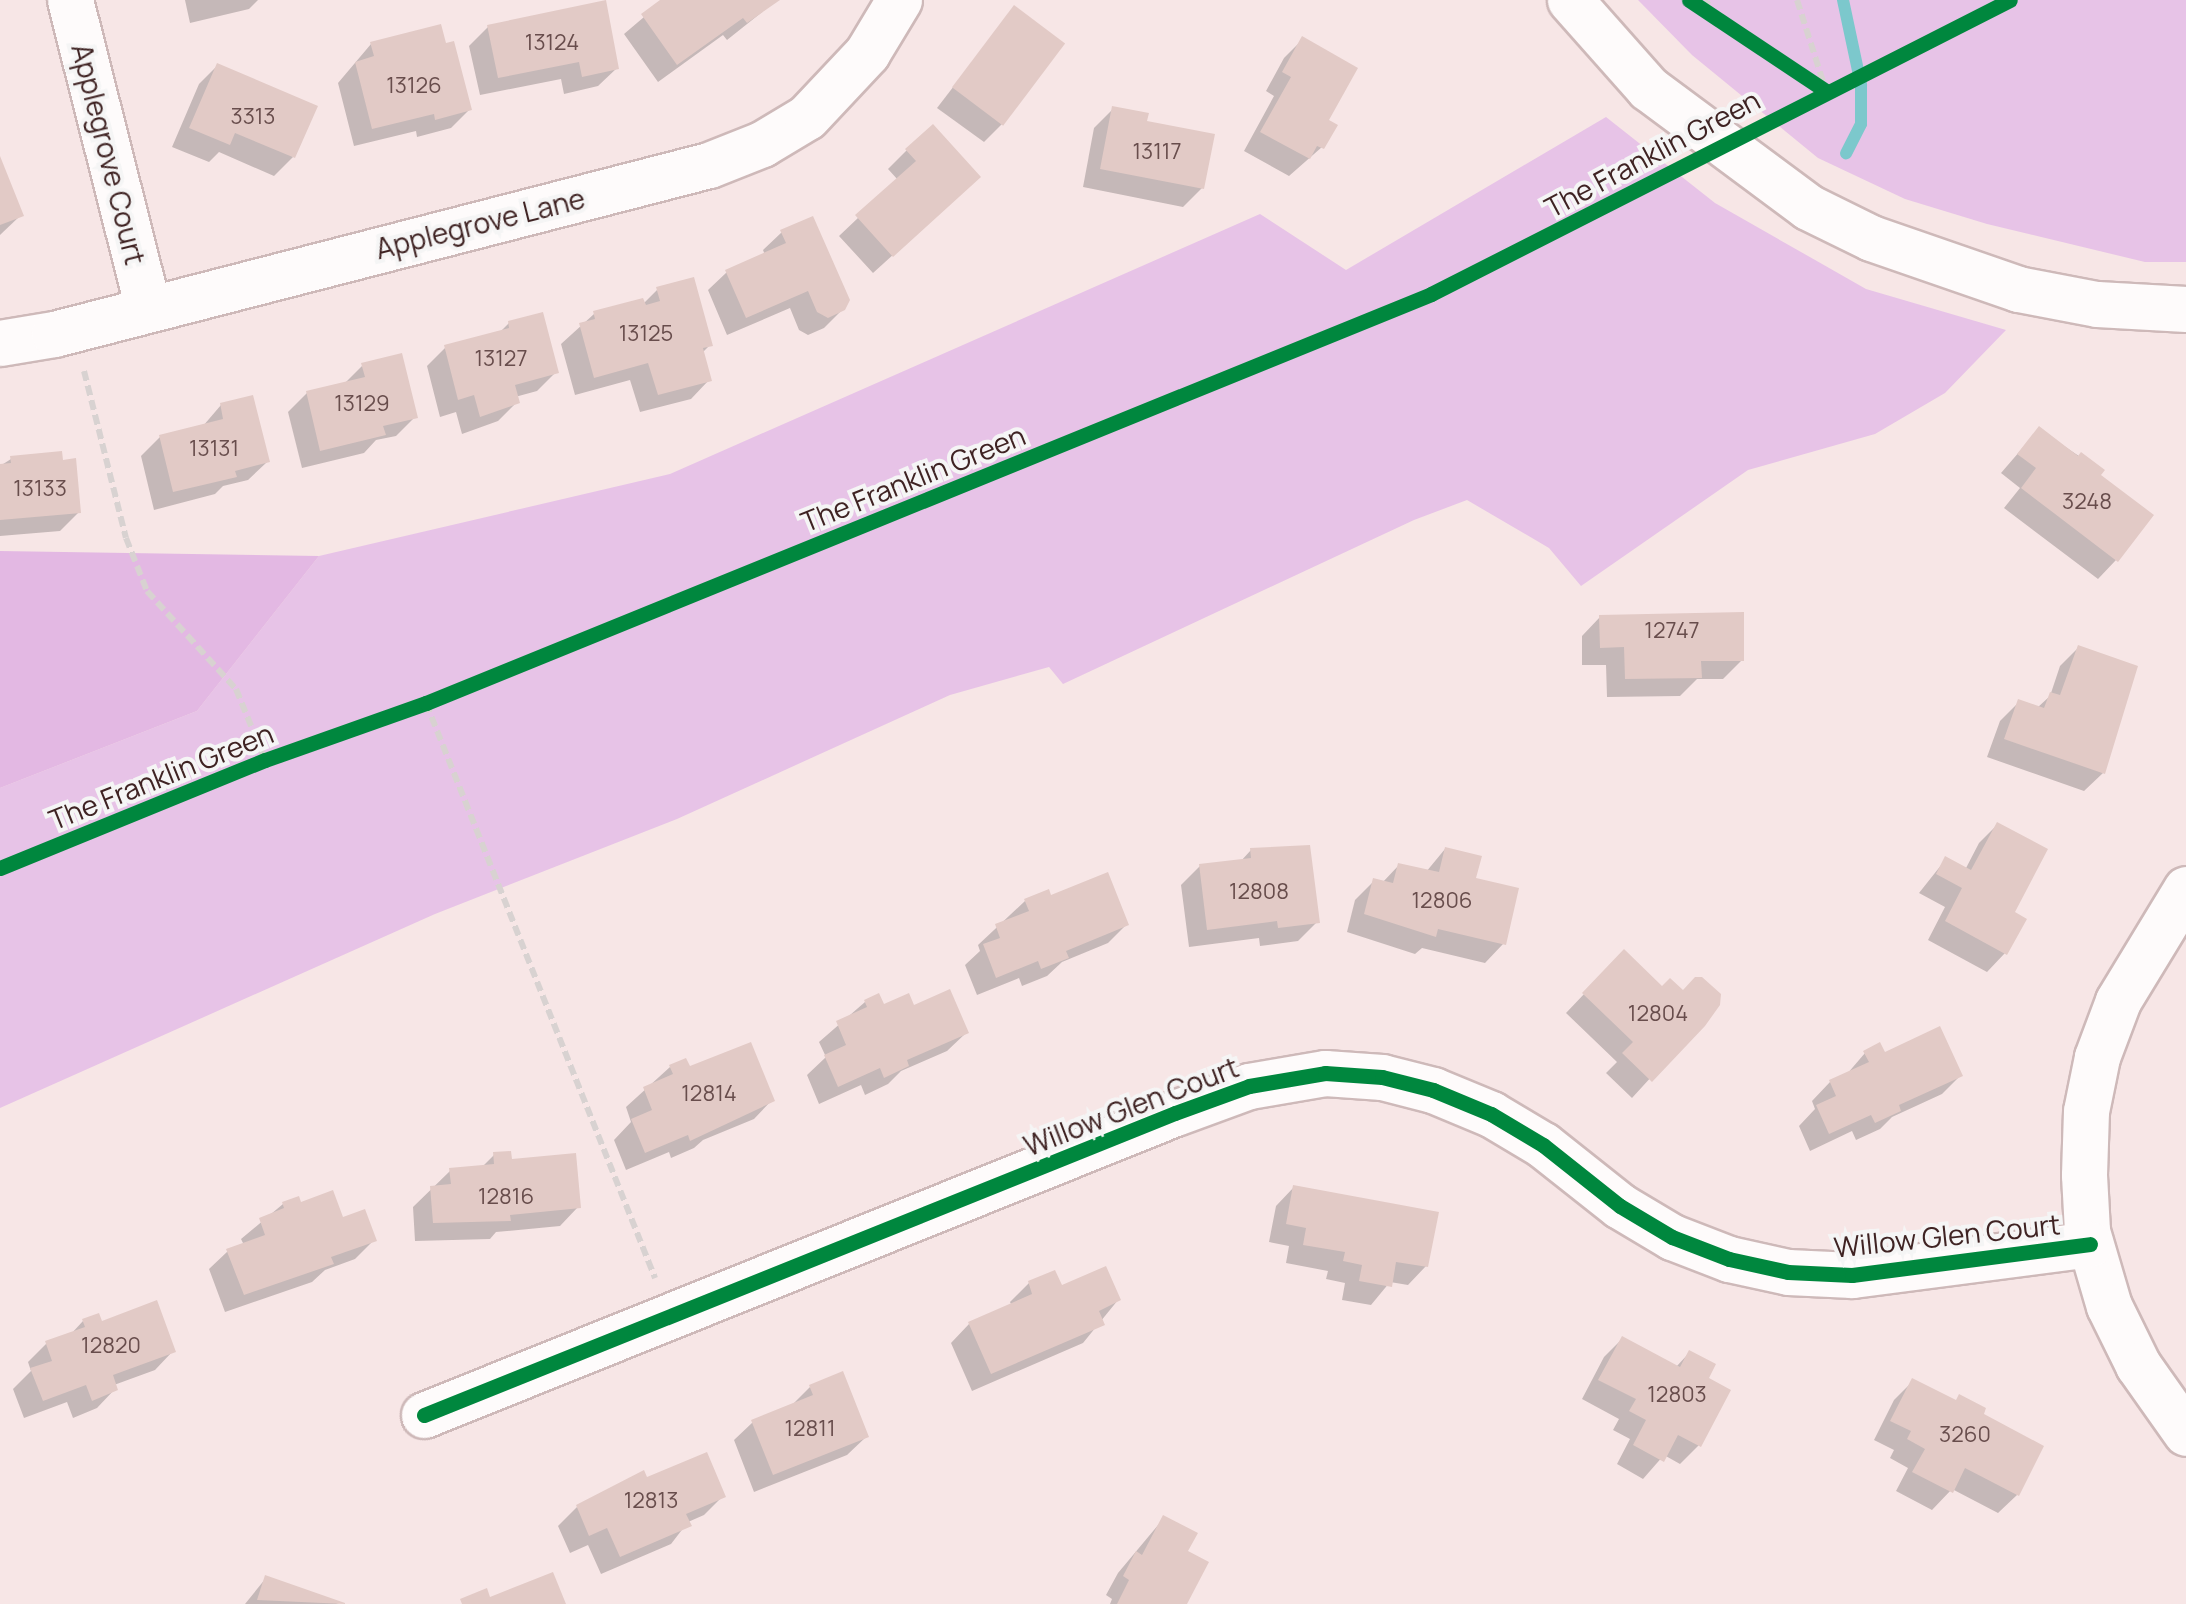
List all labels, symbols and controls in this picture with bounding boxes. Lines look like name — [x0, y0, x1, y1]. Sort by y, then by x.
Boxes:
house number: 13124 — [525, 30, 579, 56]
street label: Applegrove Court — [65, 40, 153, 268]
house number: 13126 — [386, 73, 442, 99]
street label: The Franklin Green — [1539, 82, 1765, 224]
house number: 3313 — [230, 104, 276, 130]
house number: 13117 — [1133, 139, 1181, 165]
street label: Applegrove Lane — [372, 181, 588, 265]
house number: 13125 — [619, 321, 673, 347]
house number: 13127 — [475, 346, 527, 372]
house number: 13129 — [334, 391, 390, 417]
street label: The Franklin Green — [796, 418, 1030, 538]
house number: 13131 — [189, 436, 239, 462]
house number: 13133 — [13, 476, 67, 502]
house number: 3248 — [2062, 489, 2112, 515]
house number: 12747 — [1644, 618, 1700, 644]
street label: The Franklin Green — [44, 716, 278, 836]
house number: 12808 — [1229, 879, 1289, 905]
house number: 12806 — [1412, 888, 1472, 914]
house number: 12804 — [1628, 1001, 1688, 1027]
street label: Willow Glen Court — [1019, 1050, 1243, 1162]
house number: 12814 — [681, 1081, 737, 1107]
house number: 12816 — [478, 1184, 534, 1210]
street label: Willow Glen Court — [1832, 1206, 2062, 1264]
house number: 12820 — [81, 1333, 141, 1359]
house number: 12803 — [1647, 1382, 1707, 1408]
house number: 12811 — [784, 1416, 836, 1442]
house number: 3260 — [1939, 1422, 1991, 1448]
house number: 12813 — [624, 1488, 678, 1514]

